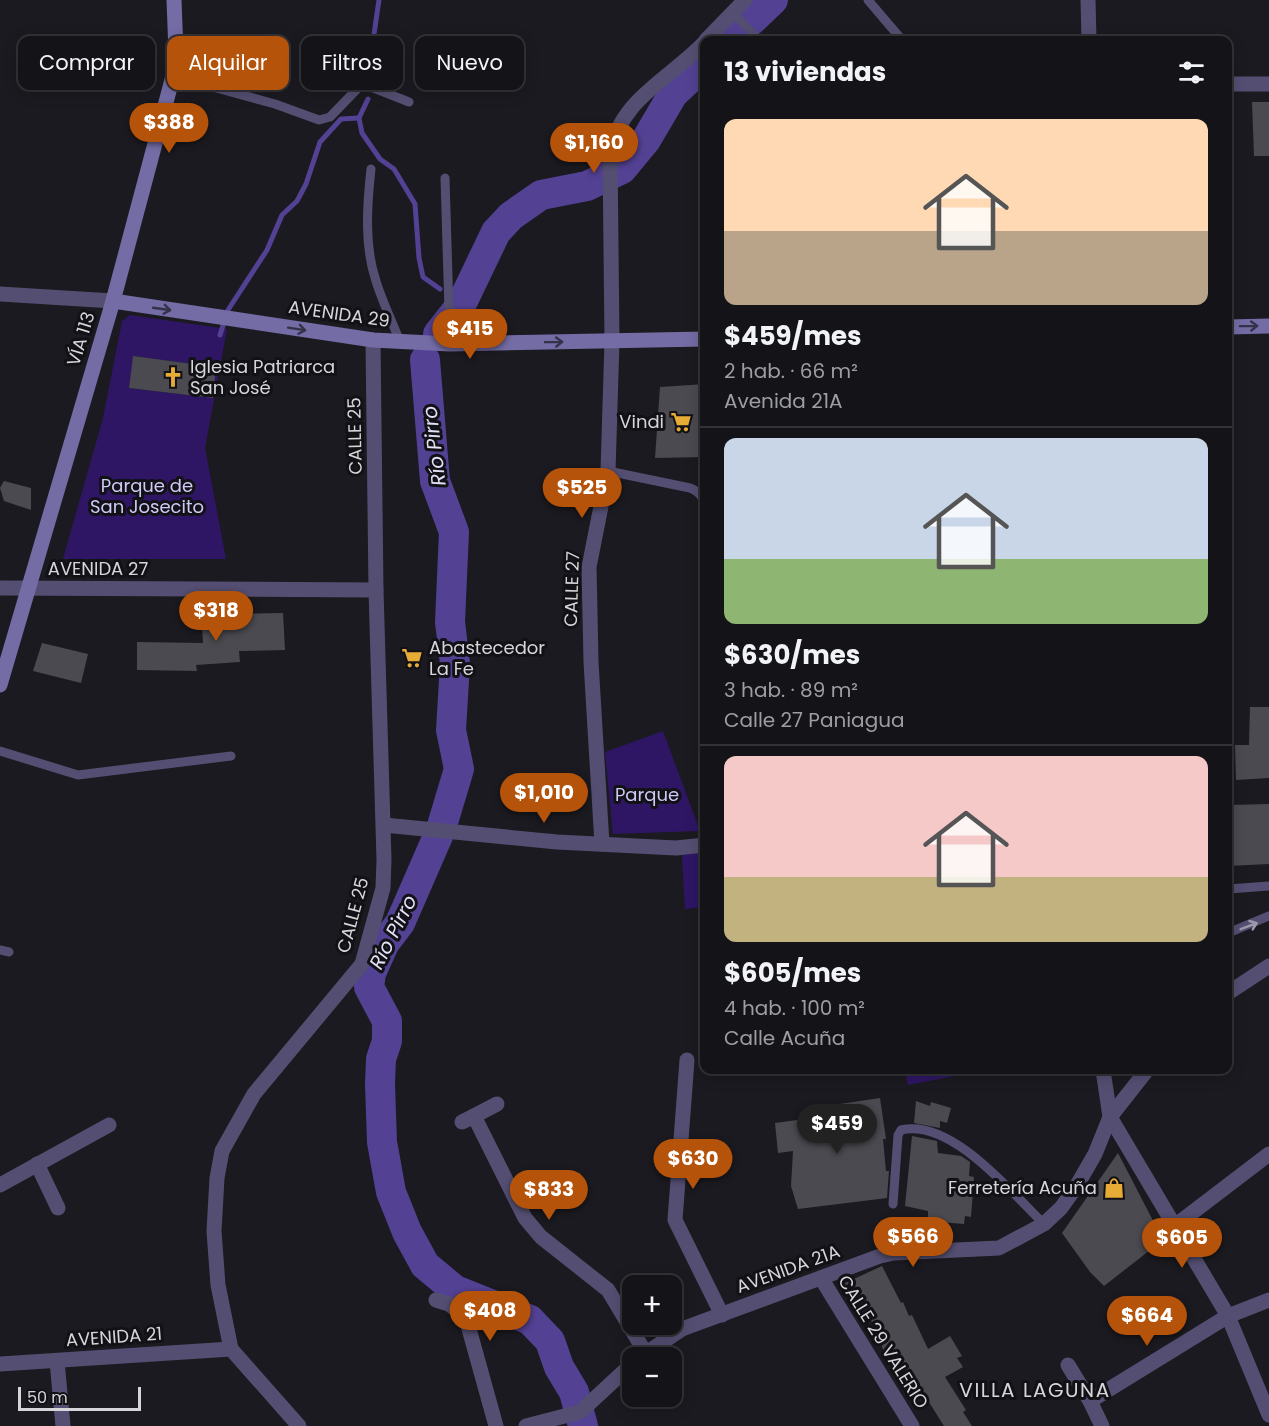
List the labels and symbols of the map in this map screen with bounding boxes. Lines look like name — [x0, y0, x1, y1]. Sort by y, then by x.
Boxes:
pin: $388 — [133, 103, 205, 154]
pin: $1,160 — [545, 123, 643, 174]
street label: AVENIDA 29 — [287, 294, 391, 333]
one-way arrow — [151, 303, 171, 314]
street label: VÍA 113 — [60, 309, 101, 369]
pin: $415 — [434, 309, 506, 360]
one-way arrow — [1238, 321, 1258, 332]
one-way arrow — [286, 323, 306, 334]
one-way arrow — [543, 336, 563, 348]
place label: Iglesia Patriarca San José — [190, 354, 335, 400]
church icon: Iglesia Patriarca San José — [161, 365, 185, 389]
street label: CALLE 25 — [341, 397, 368, 475]
water label: Río Pirro — [415, 405, 453, 487]
place label: Vindi — [619, 409, 664, 434]
supermarket icon: Vindi — [669, 410, 693, 434]
pin: $525 — [546, 468, 618, 519]
park label: Parque de San Josecito — [90, 473, 204, 519]
street label: CALLE 27 — [558, 551, 585, 627]
street label: AVENIDA 27 — [48, 556, 148, 581]
pin: $318 — [180, 591, 252, 642]
place label: Abastecedor La Fe — [429, 635, 545, 681]
supermarket icon: Abastecedor La Fe — [400, 646, 424, 670]
pin: $1,010 — [495, 773, 593, 824]
park label: Parque — [615, 782, 679, 807]
street label: CALLE 25 — [330, 874, 375, 955]
water label: Río Pirro — [362, 890, 424, 974]
one-way arrow — [1239, 919, 1258, 930]
pin: $459 — [801, 1104, 873, 1155]
pin: $630 — [657, 1139, 729, 1190]
pin: $833 — [513, 1170, 585, 1221]
place label: Ferretería Acuña — [948, 1175, 1097, 1200]
shop icon: Ferretería Acuña — [1102, 1176, 1126, 1200]
pin: $566 — [877, 1217, 949, 1268]
pin: $605 — [1146, 1218, 1218, 1269]
street label: AVENIDA 21A — [733, 1238, 843, 1299]
street label: CALLE 29 VALERIO — [832, 1270, 935, 1413]
pin: $408 — [454, 1291, 526, 1342]
pin: $664 — [1111, 1296, 1183, 1347]
street label: AVENIDA 21 — [65, 1321, 163, 1352]
district label: VILLA LAGUNA — [959, 1376, 1111, 1404]
scale bar — [18, 1384, 141, 1412]

